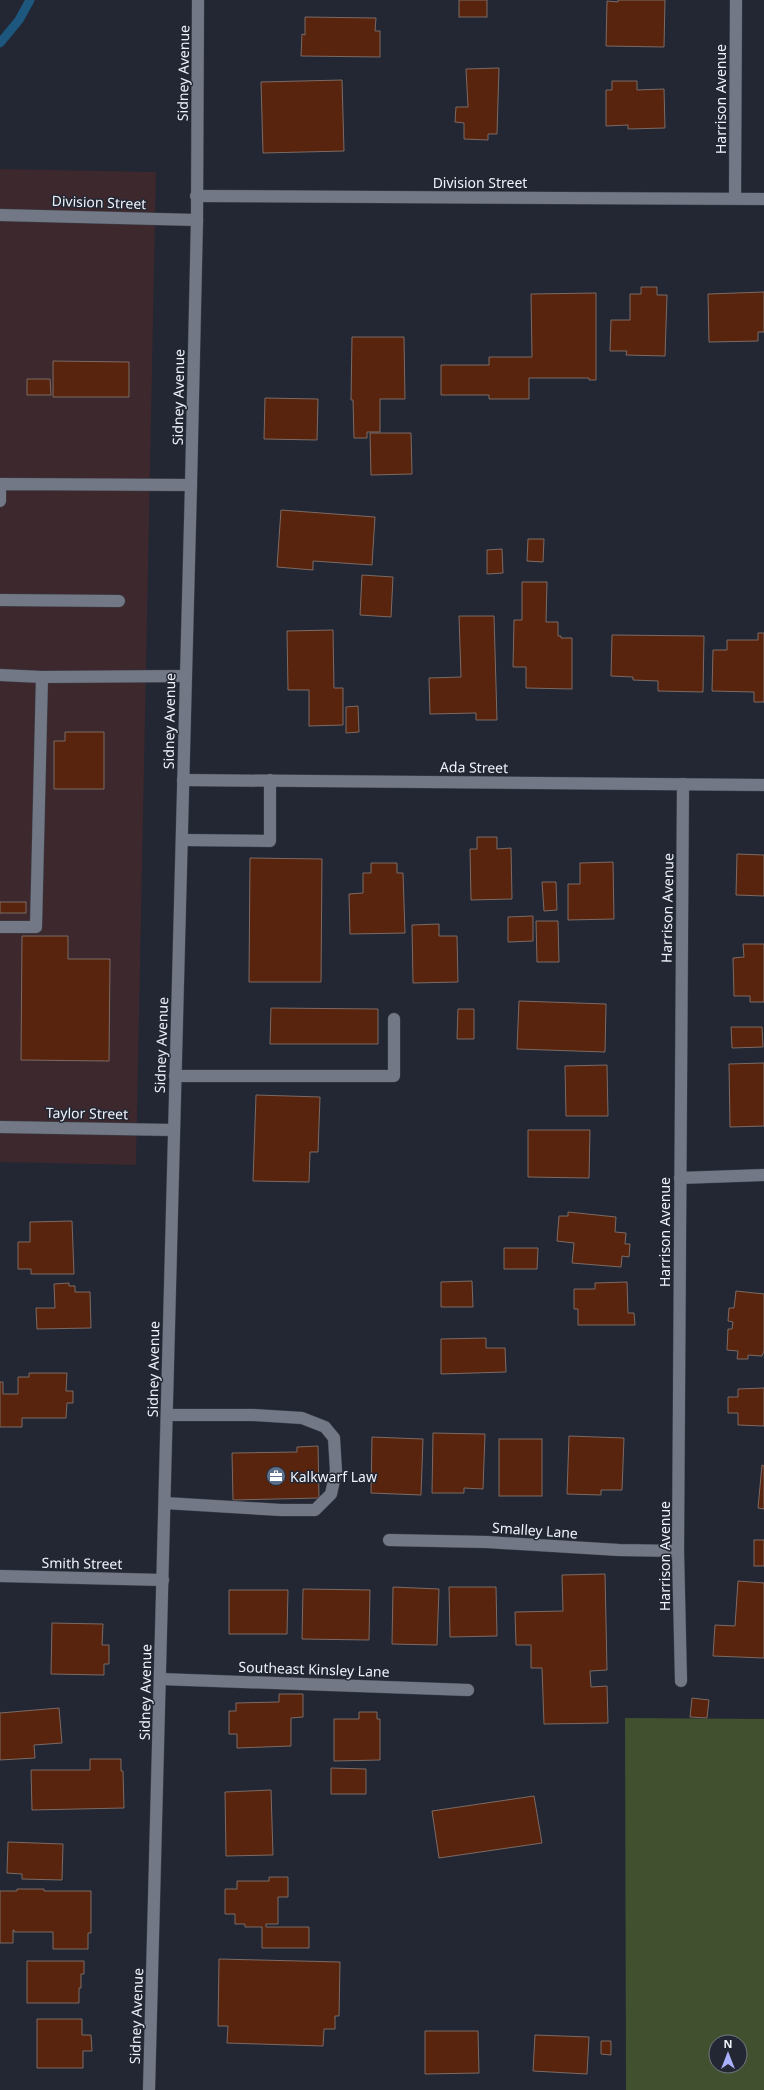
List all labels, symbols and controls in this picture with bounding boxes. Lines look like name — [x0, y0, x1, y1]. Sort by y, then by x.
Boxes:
street label: Sidney Avenue — [173, 25, 193, 121]
street label: Harrison Avenue — [711, 44, 730, 154]
street label: Division Street — [433, 173, 527, 192]
street label: Division Street — [51, 191, 147, 213]
street label: Sidney Avenue — [168, 349, 188, 445]
street label: Sidney Avenue — [159, 673, 179, 769]
street label: Ada Street — [440, 757, 508, 777]
street label: Harrison Avenue — [657, 853, 677, 963]
street label: Sidney Avenue — [150, 997, 172, 1093]
street label: Taylor Street — [46, 1103, 128, 1123]
street label: Harrison Avenue — [655, 1177, 674, 1287]
street label: Sidney Avenue — [143, 1321, 163, 1417]
office icon: Kalkwarf Law — [265, 1465, 287, 1487]
place label: Kalkwarf Law — [290, 1467, 377, 1486]
street label: Harrison Avenue — [655, 1501, 674, 1611]
street label: Smalley Lane — [491, 1518, 579, 1542]
street label: Smith Street — [41, 1553, 123, 1573]
street label: Sidney Avenue — [135, 1644, 155, 1740]
street label: Southeast Kinsley Lane — [238, 1657, 390, 1681]
street label: Sidney Avenue — [125, 1968, 147, 2064]
north arrow — [708, 2034, 748, 2074]
text: N — [724, 2036, 732, 2051]

